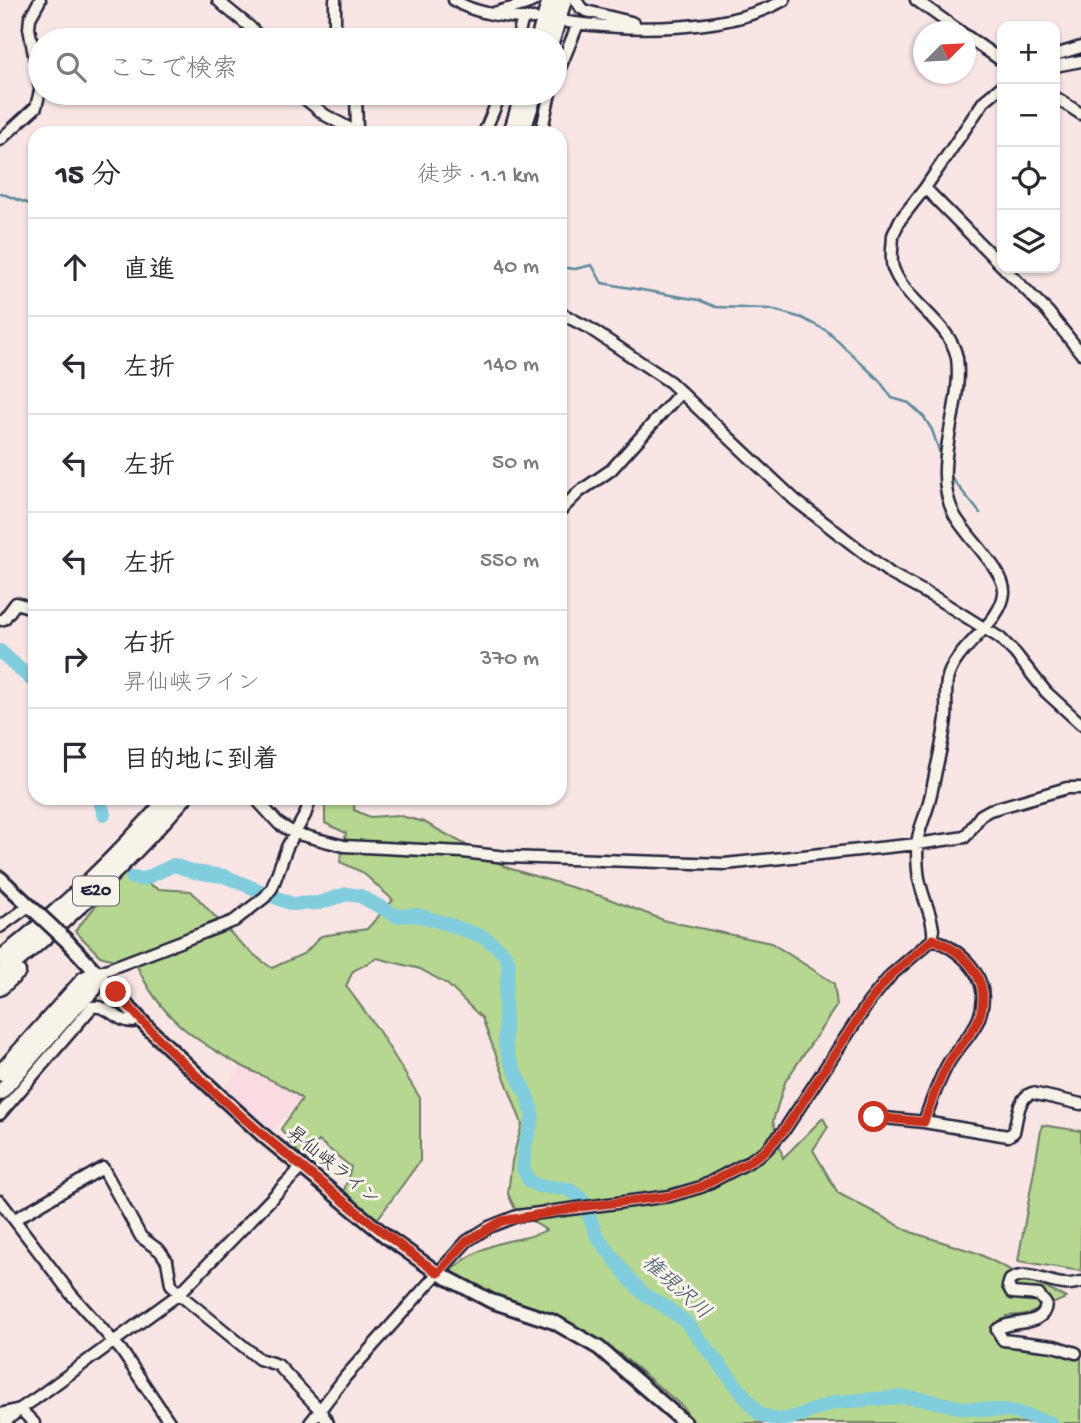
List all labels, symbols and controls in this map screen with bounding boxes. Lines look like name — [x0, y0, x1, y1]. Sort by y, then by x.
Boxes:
north arrow — [913, 21, 976, 84]
map controls — [997, 21, 1060, 273]
button: + — [997, 21, 1060, 84]
search box — [28, 28, 567, 105]
icon: search — [52, 48, 90, 86]
text: ここで検索 — [108, 56, 238, 87]
button: − — [997, 84, 1060, 147]
button: locate — [997, 147, 1060, 210]
text: 15 分 — [56, 160, 121, 195]
text: 徒歩 · 1.1 km — [417, 163, 539, 190]
button: layers — [997, 210, 1060, 273]
icon: ahead — [56, 248, 94, 286]
text: 40 m — [493, 254, 539, 281]
text: 直進 — [123, 257, 175, 288]
icon: left — [56, 346, 94, 384]
text: 140 m — [484, 352, 539, 379]
text: 左折 — [123, 355, 175, 386]
icon: left — [56, 444, 94, 482]
text: 50 m — [492, 450, 539, 477]
text: 左折 — [123, 453, 175, 484]
icon: left — [56, 542, 94, 580]
text: 550 m — [480, 548, 539, 575]
text: 左折 — [123, 551, 175, 582]
text: 右折 — [123, 631, 175, 662]
icon: right — [56, 640, 94, 678]
text: 370 m — [480, 646, 539, 673]
text: 昇仙峡ライン — [123, 671, 260, 698]
icon: arrive — [56, 738, 94, 776]
text: 目的地に到着 — [123, 747, 279, 778]
road number: E20 — [73, 876, 119, 906]
route end — [100, 976, 131, 1007]
route start — [858, 1101, 889, 1132]
street label: 昇仙峡ライン — [281, 1122, 384, 1212]
water label: 権現沢川 — [635, 1251, 715, 1326]

